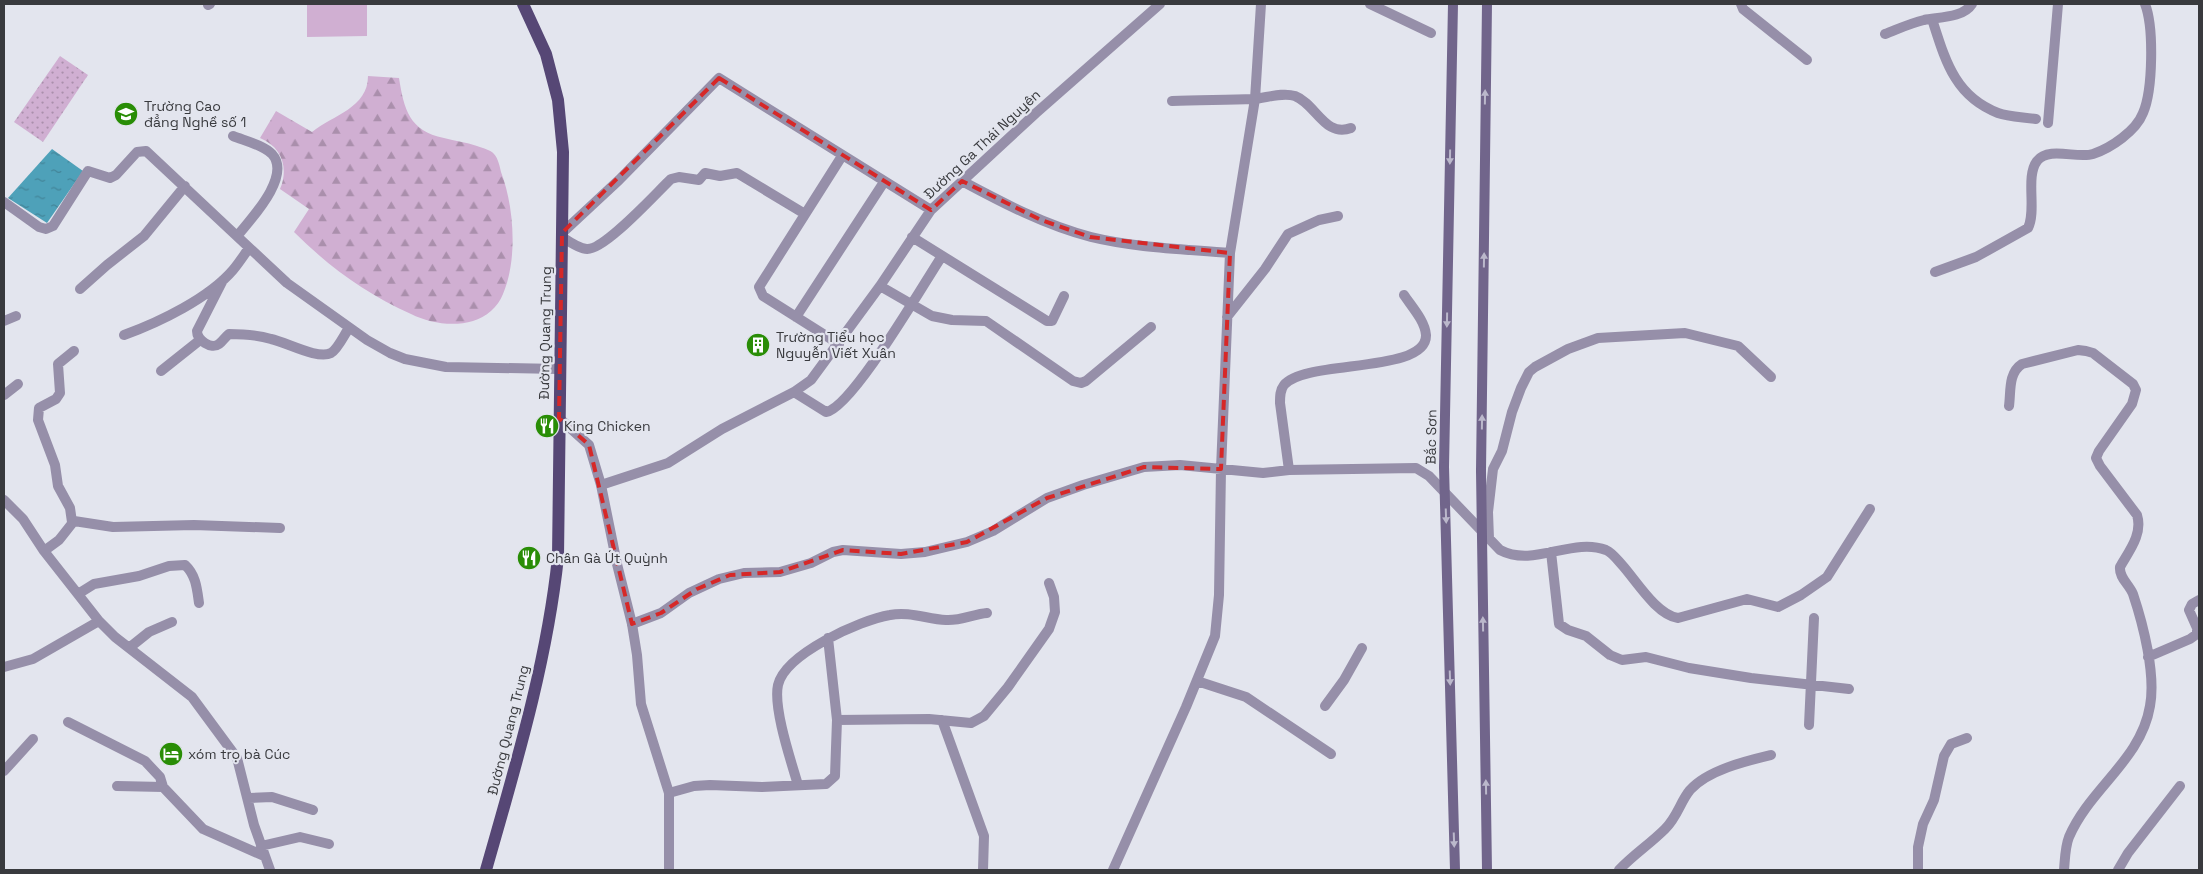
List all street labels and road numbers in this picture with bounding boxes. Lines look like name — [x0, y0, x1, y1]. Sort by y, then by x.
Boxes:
street label: Đường Ga Thái Nguyên — [920, 85, 1044, 203]
street label: Đường Quang Trung — [535, 266, 555, 400]
street label: Bắc Sơn — [1422, 409, 1440, 465]
street label: Đường Quang Trung — [483, 663, 533, 797]

